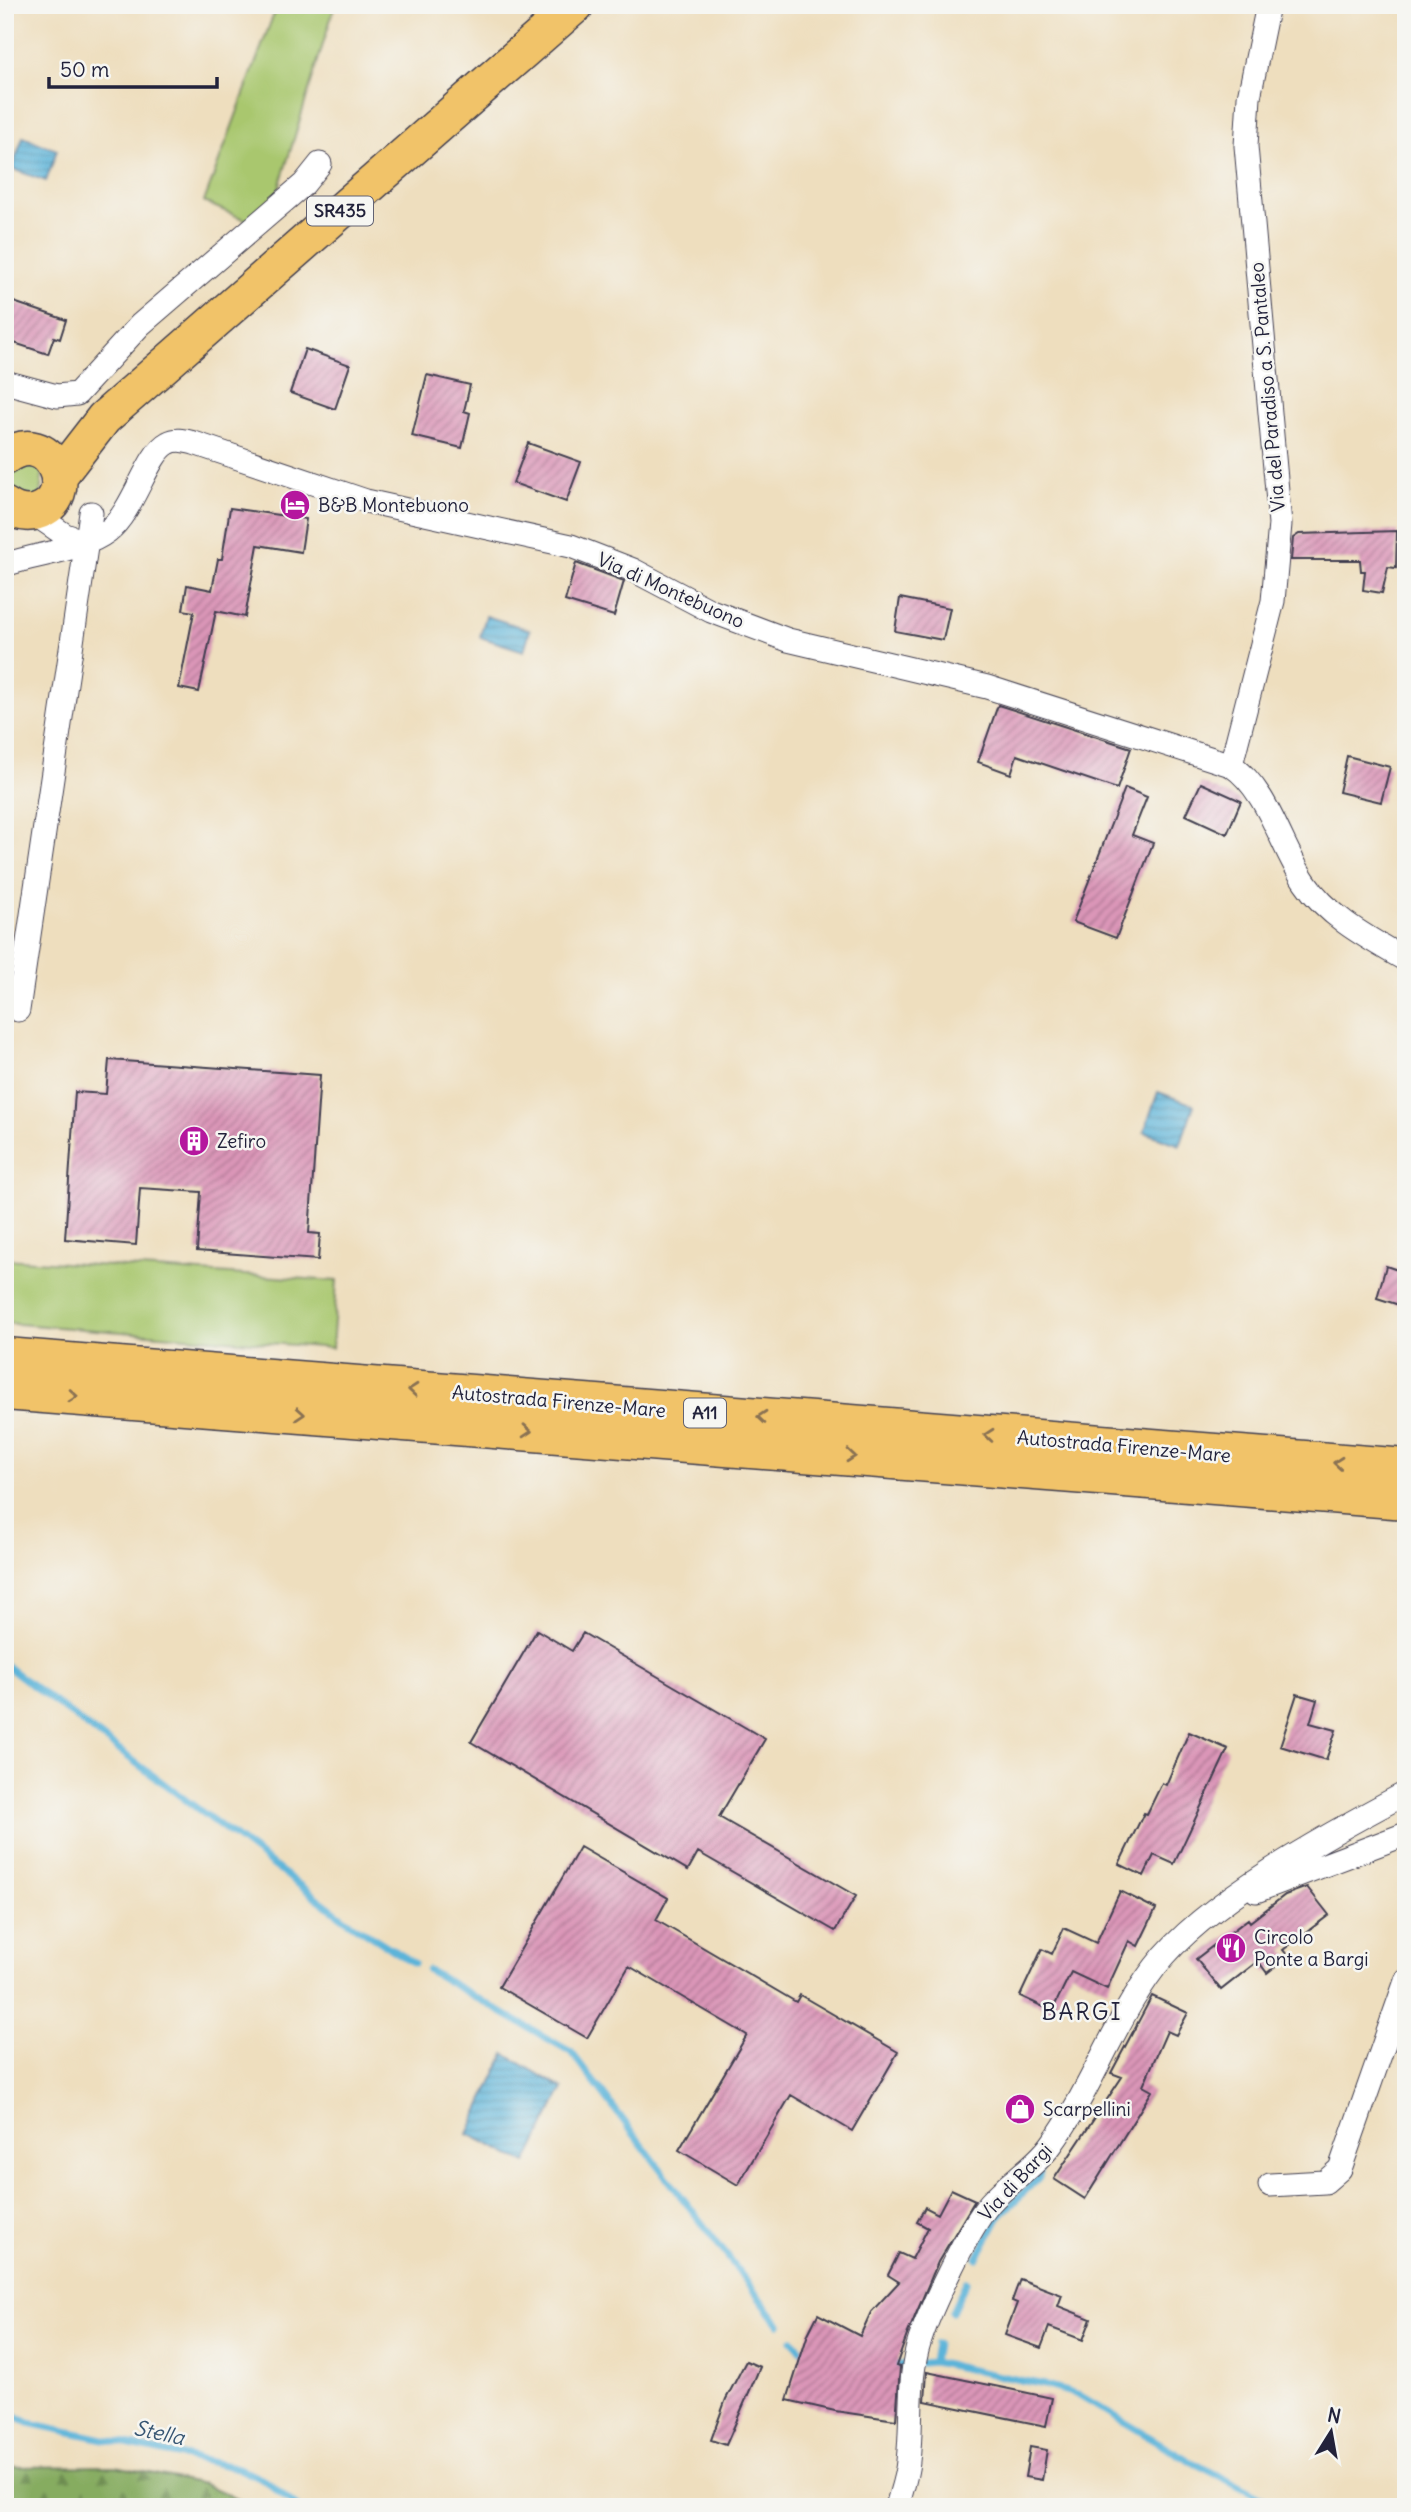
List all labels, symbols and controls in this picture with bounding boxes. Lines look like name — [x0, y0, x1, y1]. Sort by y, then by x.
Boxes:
scale bar — [49, 46, 217, 90]
text: 50 m — [60, 56, 109, 83]
road number: SR435 — [307, 196, 373, 226]
street label: Via del Paradiso a S. Pantaleo — [1244, 261, 1290, 513]
hotel icon: B&B Montebuono — [278, 488, 312, 522]
place label: B&B Montebuono — [318, 493, 469, 517]
street label: Via di Montebuono — [594, 547, 748, 633]
building icon: Zefiro — [177, 1124, 211, 1158]
place label: Zefiro — [217, 1129, 266, 1153]
street label: Autostrada Firenze-Mare — [451, 1380, 667, 1422]
one-way arrow — [407, 1383, 418, 1398]
one-way arrow — [68, 1388, 79, 1403]
road number: A11 — [684, 1398, 726, 1428]
one-way arrow — [295, 1406, 306, 1421]
one-way arrow — [756, 1410, 767, 1425]
one-way arrow — [522, 1423, 533, 1438]
street label: Autostrada Firenze-Mare — [1016, 1425, 1232, 1467]
one-way arrow — [983, 1428, 994, 1443]
one-way arrow — [846, 1448, 857, 1463]
one-way arrow — [1332, 1456, 1343, 1471]
place label: Circolo Ponte a Bargi — [1254, 1925, 1369, 1971]
restaurant icon: Circolo Ponte a Bargi — [1214, 1931, 1248, 1965]
district label: BARGI — [1042, 1997, 1122, 2026]
shop icon: Scarpellini — [1003, 2092, 1037, 2126]
place label: Scarpellini — [1043, 2097, 1131, 2121]
street label: Via di Bargi — [973, 2138, 1057, 2226]
north arrow — [1296, 2396, 1366, 2466]
text: N — [1326, 2402, 1343, 2428]
water label: Stella — [131, 2414, 188, 2451]

